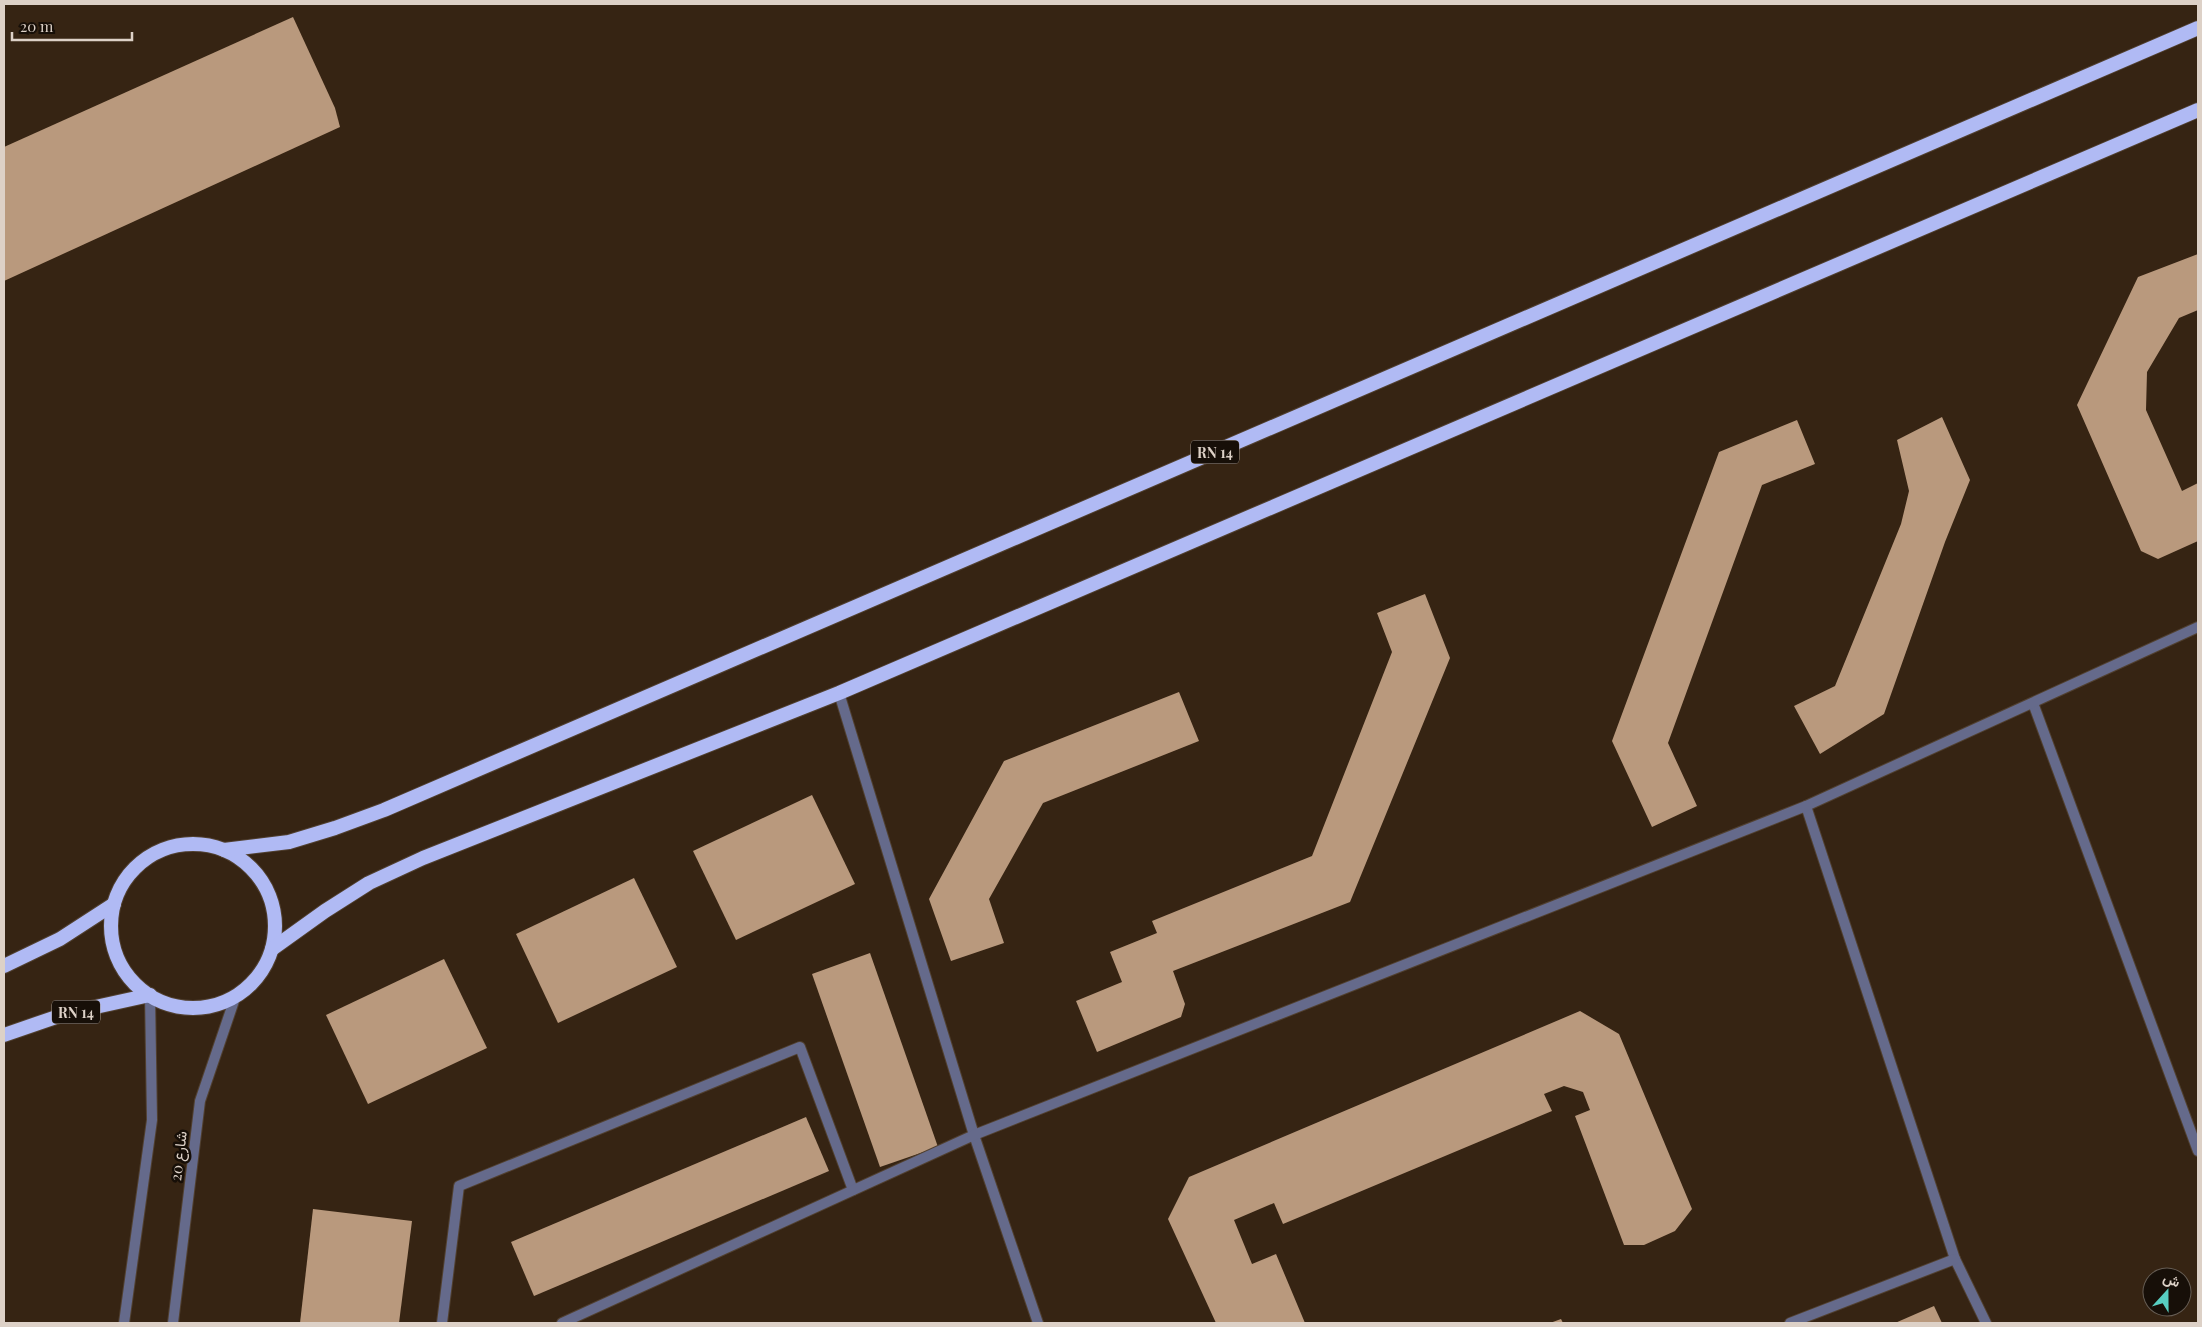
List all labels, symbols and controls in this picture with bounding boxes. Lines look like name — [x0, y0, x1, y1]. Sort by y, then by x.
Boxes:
scale bar — [12, 10, 132, 42]
text: 20 m — [20, 16, 54, 36]
road number: RN 14 — [1191, 441, 1239, 464]
road number: RN 14 — [52, 1000, 100, 1024]
street label: شارع 20 — [165, 1130, 193, 1182]
north arrow — [2142, 1267, 2192, 1317]
text: ش — [2161, 1268, 2183, 1291]

